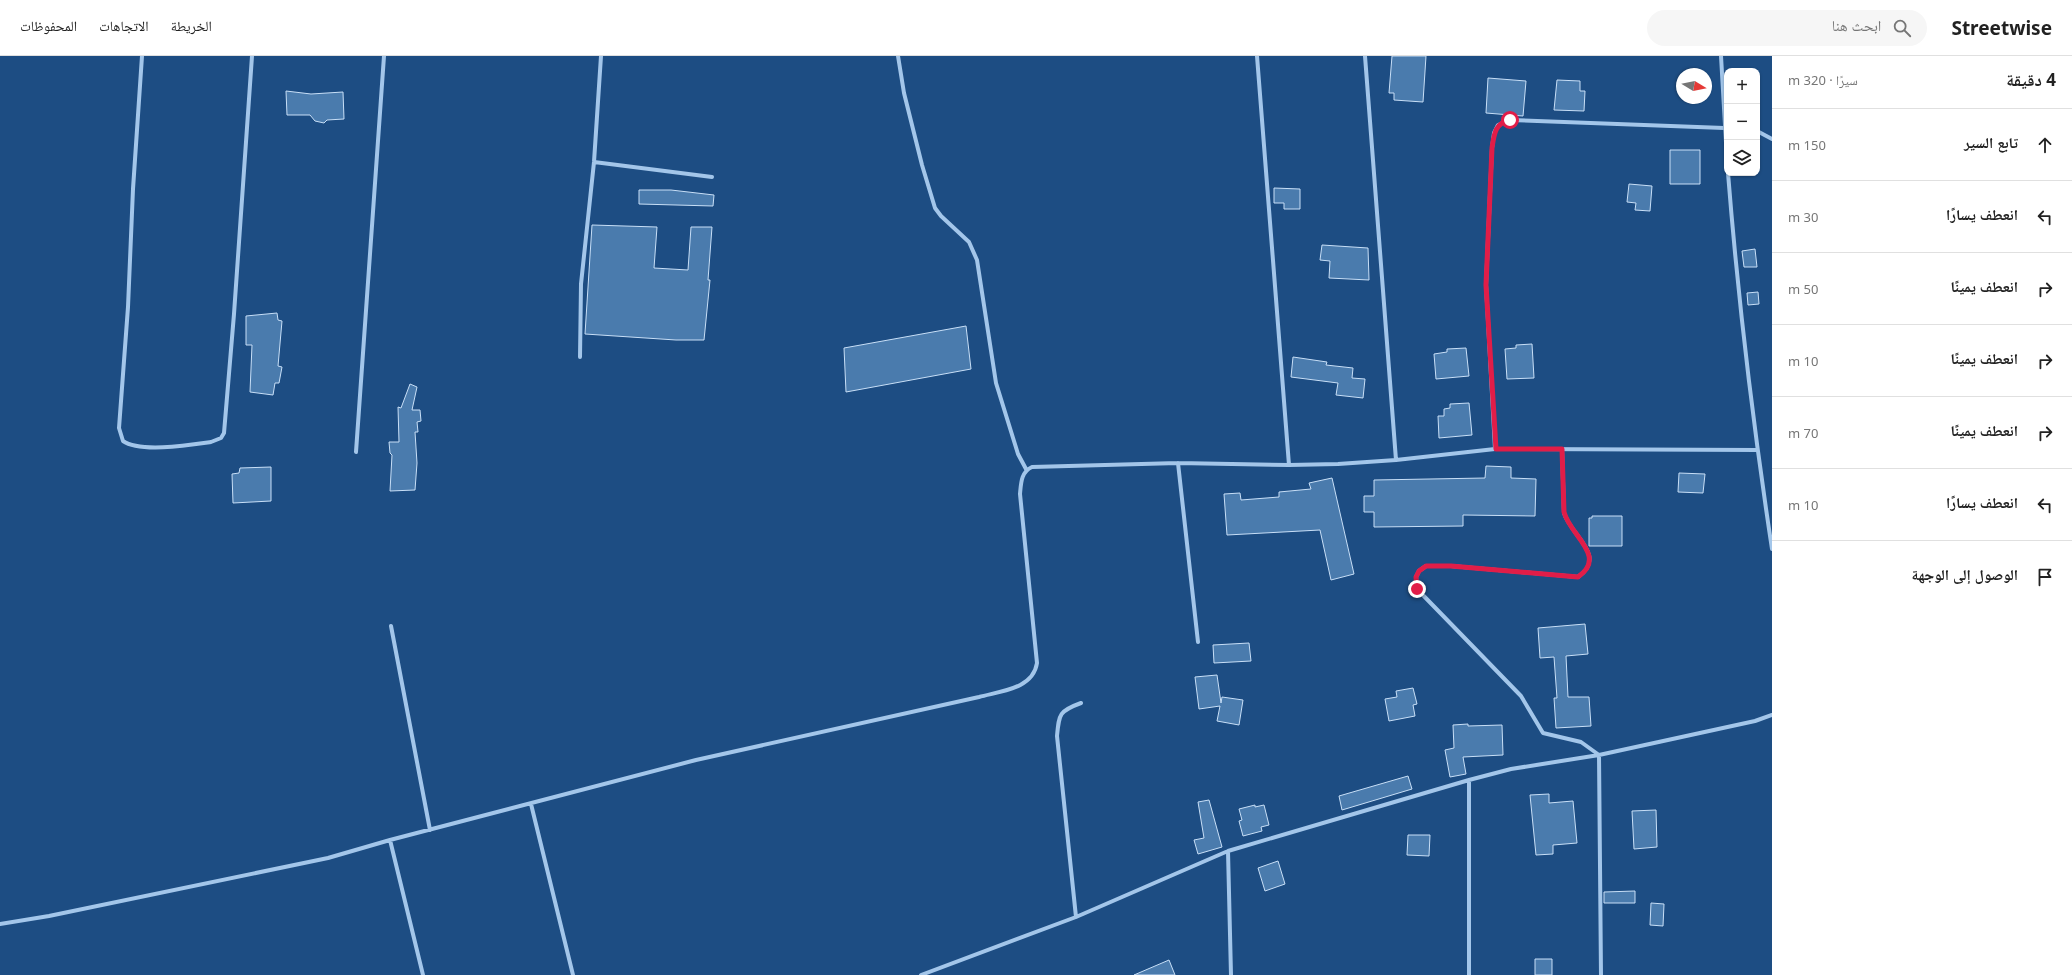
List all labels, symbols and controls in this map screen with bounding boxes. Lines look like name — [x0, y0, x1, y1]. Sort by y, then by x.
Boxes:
search box — [1647, 10, 1927, 46]
text: ابحث هنا — [1832, 15, 1881, 35]
text: Streetwise — [1951, 15, 2052, 41]
text: المحفوظات — [20, 16, 77, 35]
text: الاتجاهات — [99, 16, 149, 35]
text: الخريطة — [171, 16, 212, 35]
icon: search — [1891, 17, 1913, 39]
north arrow — [1676, 68, 1712, 104]
map controls — [1724, 68, 1760, 176]
button: + — [1724, 68, 1760, 104]
text: 4 دقيقة — [2006, 68, 2056, 91]
text: سيرًا · 320 m — [1788, 71, 1858, 89]
button: − — [1724, 104, 1760, 140]
route start — [1501, 111, 1519, 129]
text: تابع السير — [1964, 132, 2018, 152]
icon: ahead — [2034, 134, 2056, 156]
text: 150 m — [1788, 136, 1826, 154]
button: layers — [1724, 140, 1760, 176]
text: انعطف يسارًا — [1946, 204, 2018, 224]
icon: left — [2034, 206, 2056, 228]
text: 30 m — [1788, 208, 1818, 226]
text: انعطف يمينًا — [1950, 276, 2018, 296]
icon: right — [2034, 278, 2056, 300]
text: 50 m — [1788, 280, 1818, 298]
text: انعطف يمينًا — [1950, 348, 2018, 368]
icon: right — [2034, 350, 2056, 372]
text: 10 m — [1788, 352, 1818, 370]
text: انعطف يمينًا — [1950, 420, 2018, 440]
icon: right — [2034, 422, 2056, 444]
text: 70 m — [1788, 424, 1818, 442]
text: انعطف يسارًا — [1946, 492, 2018, 512]
icon: left — [2034, 494, 2056, 516]
text: 10 m — [1788, 496, 1818, 514]
text: الوصول إلى الوجهة — [1912, 564, 2018, 584]
icon: arrive — [2034, 566, 2056, 588]
route end — [1408, 580, 1426, 598]

